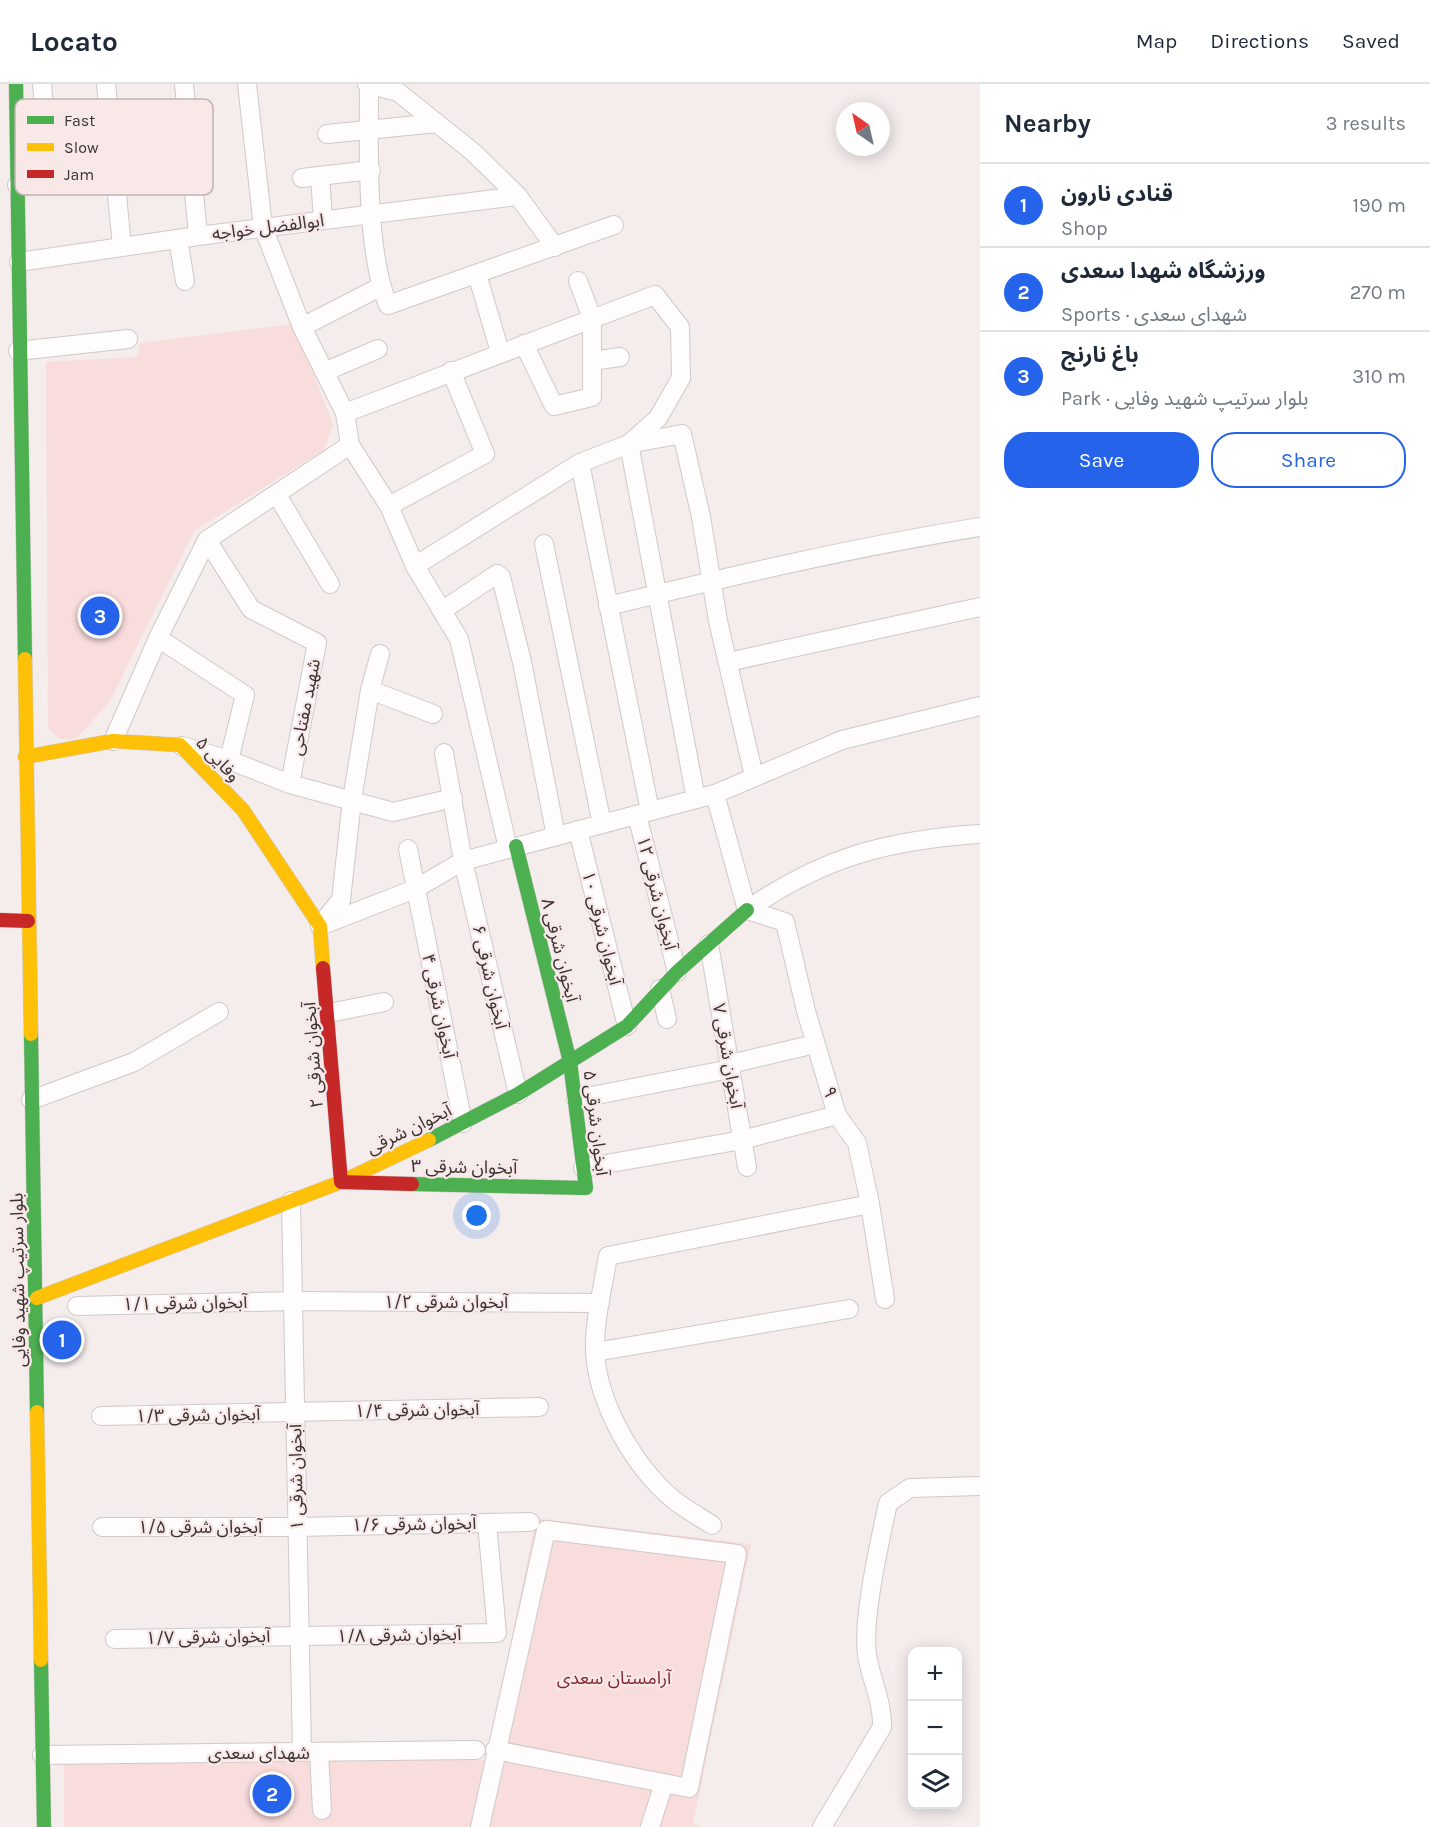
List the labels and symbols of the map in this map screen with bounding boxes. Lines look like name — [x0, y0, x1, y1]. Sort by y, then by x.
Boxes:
legend — [15, 99, 213, 195]
north arrow — [836, 102, 890, 156]
text: Fast — [64, 111, 95, 130]
text: Slow — [64, 138, 99, 157]
text: Jam — [64, 165, 94, 184]
street label: ابوالفضل خواجه — [211, 209, 325, 245]
pin: 3 — [80, 594, 120, 638]
street label: شهید مفتاحی — [285, 657, 325, 757]
street label: وفایی ۵ — [191, 732, 245, 786]
street label: آبخوان شرقی ۱۲ — [632, 834, 682, 953]
street label: آبخوان شرقی ۱۰ — [577, 869, 627, 988]
street label: آبخوان شرقی ۸ — [536, 896, 584, 1005]
street label: آبخوان شرقی ۶ — [467, 923, 513, 1032]
street label: آبخوان شرقی ۴ — [417, 952, 461, 1061]
street label: آبخوان شرقی ۲ — [298, 1000, 328, 1109]
street label: آبخوان شرقی ۷ — [708, 1002, 748, 1111]
street label: آبخوان شرقی ۵ — [579, 1069, 613, 1178]
street label: ۹ — [818, 1084, 842, 1100]
street label: آبخوان شرقی — [363, 1099, 456, 1159]
street label: آبخوان شرقی ۳ — [411, 1155, 518, 1179]
street label: بلوار سرتیپ شهید وفایی — [5, 1193, 31, 1367]
your location — [462, 1201, 491, 1230]
street label: آبخوان شرقی ۱/۱ — [123, 1291, 248, 1315]
street label: آبخوان شرقی ۱/۲ — [384, 1291, 509, 1313]
pin: 1 — [42, 1318, 82, 1362]
street label: آبخوان شرقی ۱/۴ — [355, 1398, 480, 1422]
street label: آبخوان شرقی ۱/۳ — [136, 1403, 261, 1427]
street label: آبخوان شرقی ۱ — [284, 1423, 308, 1530]
street label: آبخوان شرقی ۱/۶ — [352, 1512, 477, 1536]
street label: آبخوان شرقی ۱/۵ — [138, 1516, 263, 1538]
street label: آبخوان شرقی ۱/۸ — [337, 1623, 462, 1647]
street label: آبخوان شرقی ۱/۷ — [146, 1625, 271, 1649]
park label: آرامستان سعدی — [557, 1667, 672, 1689]
street label: شهدای سعدی — [208, 1742, 310, 1764]
pin: 2 — [252, 1772, 292, 1816]

